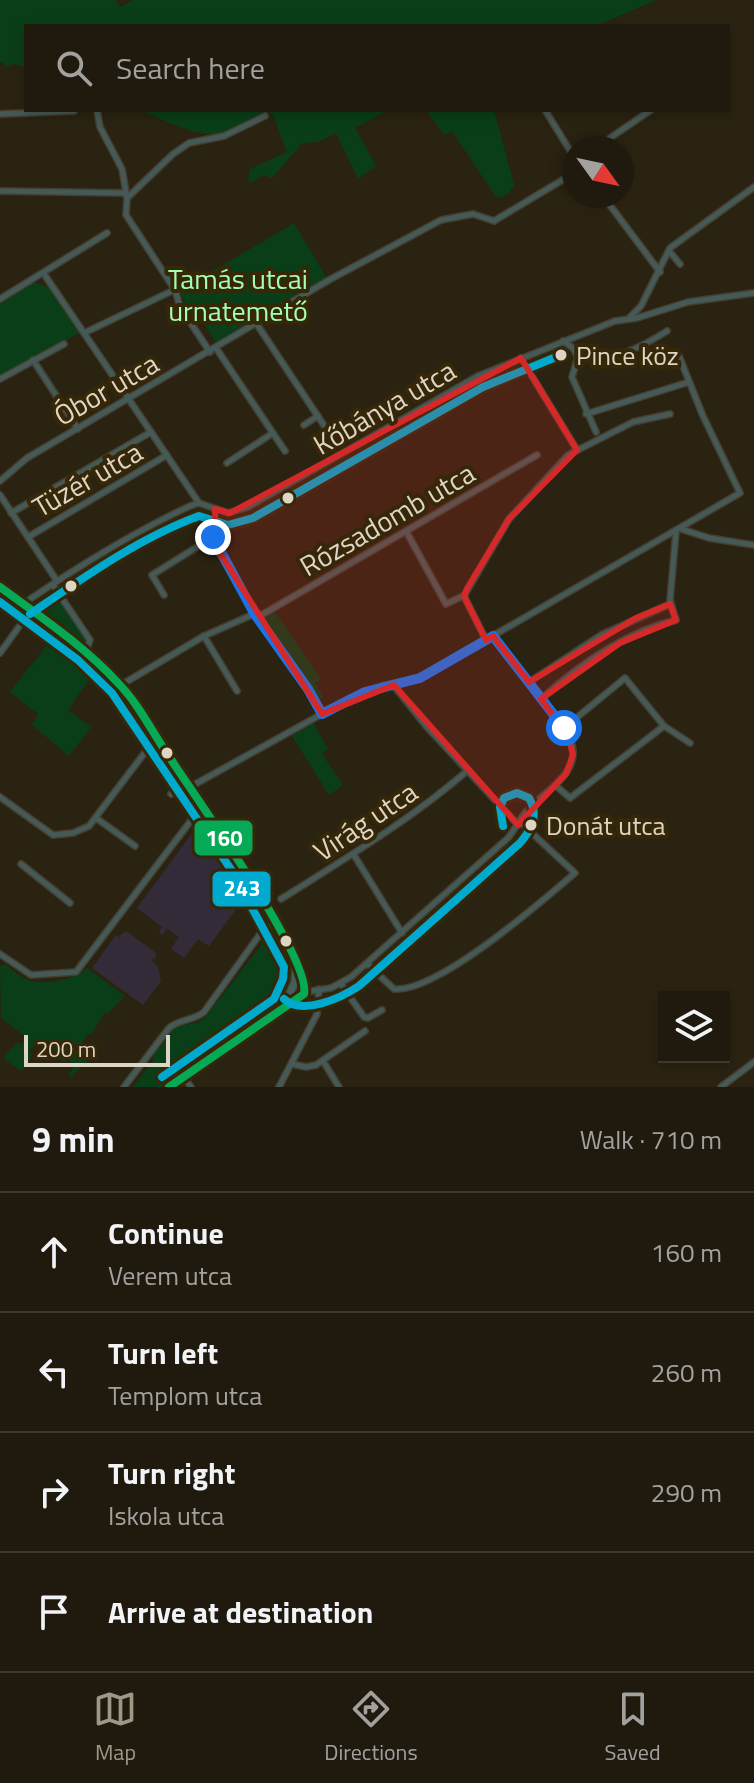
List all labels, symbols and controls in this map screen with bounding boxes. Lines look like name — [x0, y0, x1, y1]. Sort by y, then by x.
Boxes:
search box — [24, 24, 730, 112]
text: Search here — [116, 45, 265, 91]
icon: search — [52, 46, 96, 90]
north arrow — [562, 136, 634, 208]
park label: Tamás utcai urnatemető — [168, 257, 308, 332]
place label: Pince köz — [576, 336, 679, 375]
street label: Óbor utca — [46, 342, 166, 436]
marker: Pince köz — [553, 347, 569, 363]
street label: Kőbánya utca — [305, 349, 463, 465]
street label: Tüzér utca — [24, 430, 150, 528]
street label: Rózsadomb utca — [291, 451, 483, 587]
unlabelled marker — [280, 490, 296, 506]
route end — [195, 519, 231, 555]
unlabelled marker — [63, 578, 79, 594]
route start — [546, 710, 582, 746]
unlabelled marker — [159, 745, 175, 761]
street label: Virág utca — [304, 770, 426, 872]
place label: Donát utca — [546, 806, 666, 845]
marker: Donát utca — [523, 817, 539, 833]
line badge: 160 — [193, 819, 254, 857]
text: 160 — [206, 821, 242, 855]
line badge: 243 — [211, 870, 272, 908]
text: 243 — [224, 871, 260, 905]
unlabelled marker — [278, 933, 294, 949]
map controls — [658, 991, 730, 1063]
button: layers — [658, 991, 730, 1063]
scale bar — [24, 1031, 170, 1067]
text: 200 m — [36, 1032, 96, 1066]
text: 9 min — [32, 1113, 115, 1165]
text: Walk · 710 m — [580, 1120, 722, 1159]
text: Continue — [108, 1210, 224, 1256]
icon: ahead — [32, 1230, 76, 1274]
text: 160 m — [651, 1233, 722, 1272]
text: Verem utca — [108, 1256, 232, 1295]
text: Turn left — [108, 1330, 218, 1376]
icon: left — [32, 1350, 76, 1394]
text: 260 m — [651, 1353, 722, 1392]
text: Templom utca — [108, 1376, 262, 1415]
text: Turn right — [108, 1450, 236, 1496]
icon: right — [32, 1470, 76, 1514]
text: 290 m — [651, 1473, 722, 1512]
text: Iskola utca — [108, 1496, 224, 1535]
text: Arrive at destination — [108, 1589, 373, 1635]
icon: arrive — [32, 1590, 76, 1634]
tab: Map — [93, 1687, 137, 1769]
tab: Directions — [324, 1687, 418, 1769]
tab: Saved — [605, 1687, 661, 1769]

